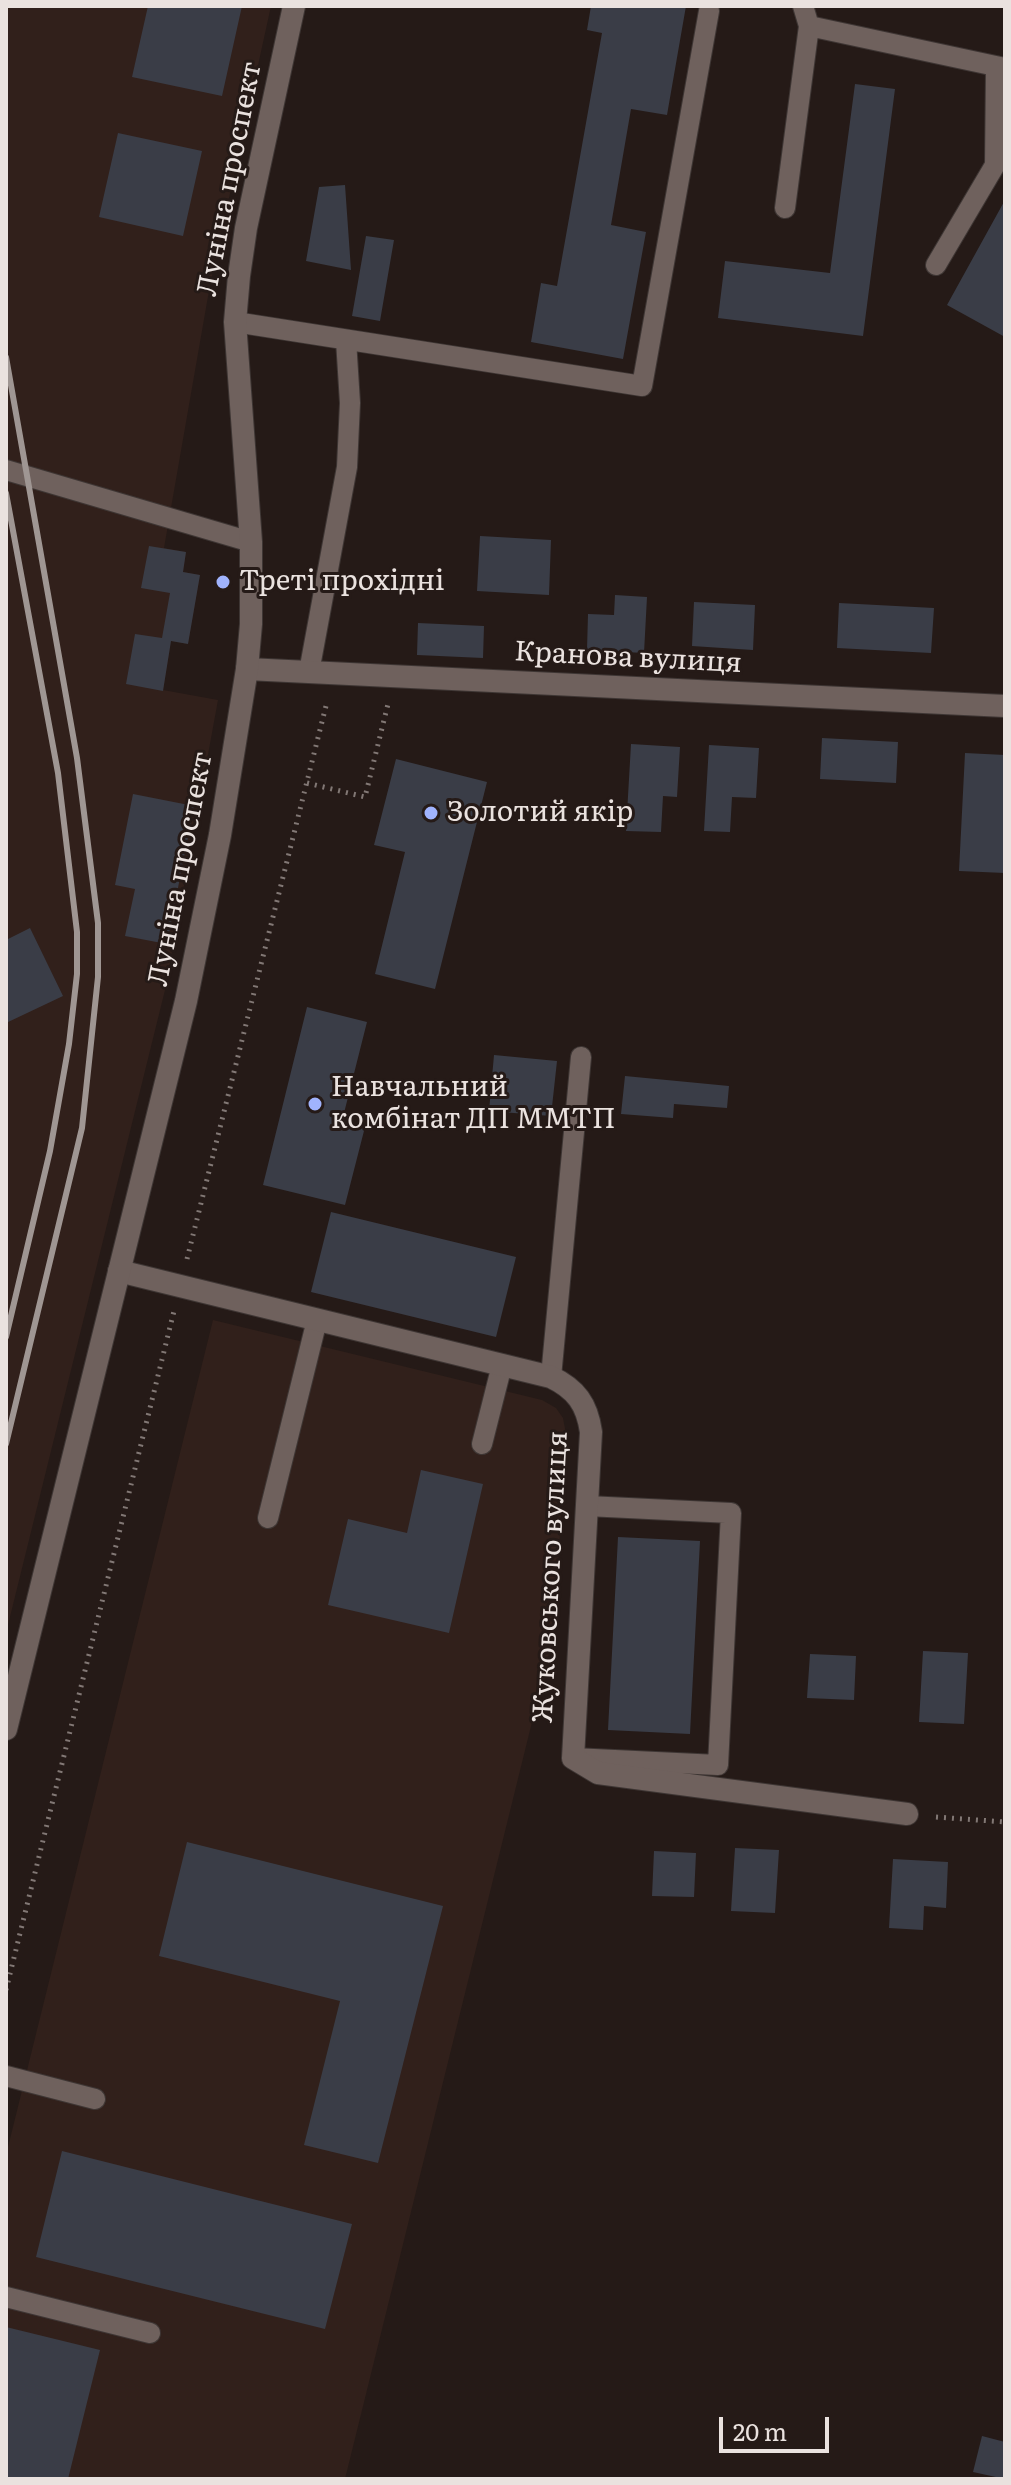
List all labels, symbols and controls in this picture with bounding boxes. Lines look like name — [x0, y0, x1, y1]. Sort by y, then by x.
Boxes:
street label: Луніна проспект — [191, 59, 269, 299]
place label: Треті прохідні — [239, 565, 444, 599]
marker: Треті прохідні — [214, 573, 232, 591]
street label: Кранова вулиця — [513, 635, 743, 681]
street label: Луніна проспект — [142, 749, 220, 989]
place label: Золотий якір — [447, 796, 633, 830]
marker: Золотий якір — [422, 804, 440, 822]
place label: Навчальний комбінат ДП ММТП — [331, 1071, 615, 1137]
marker: Навчальний комбінат ДП ММТП — [306, 1095, 324, 1113]
street label: Жуковського вулиця — [527, 1430, 575, 1724]
scale bar — [723, 2401, 833, 2451]
text: 20 m — [733, 2413, 787, 2448]

